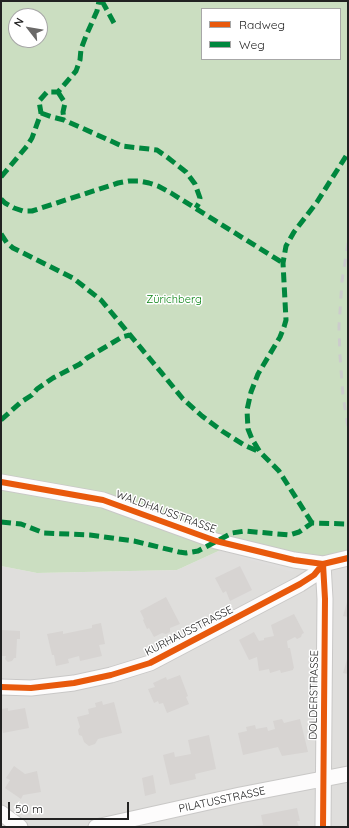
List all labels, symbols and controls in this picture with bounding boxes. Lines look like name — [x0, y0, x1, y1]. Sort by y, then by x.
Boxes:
north arrow — [8, 8, 48, 48]
legend — [201, 8, 341, 60]
text: N — [10, 15, 27, 29]
text: Radweg — [239, 17, 285, 32]
text: Weg — [239, 37, 265, 52]
park label: Zürichberg — [146, 293, 202, 307]
street label: WALDHAUSSTRASSE — [114, 488, 218, 536]
street label: KURHAUSSTRASSE — [143, 603, 235, 659]
street label: DOLDERSTRASSE — [307, 650, 321, 740]
street label: PILATUSSTRASSE — [177, 784, 267, 816]
scale bar — [10, 794, 131, 820]
text: 50 m — [15, 801, 43, 816]

